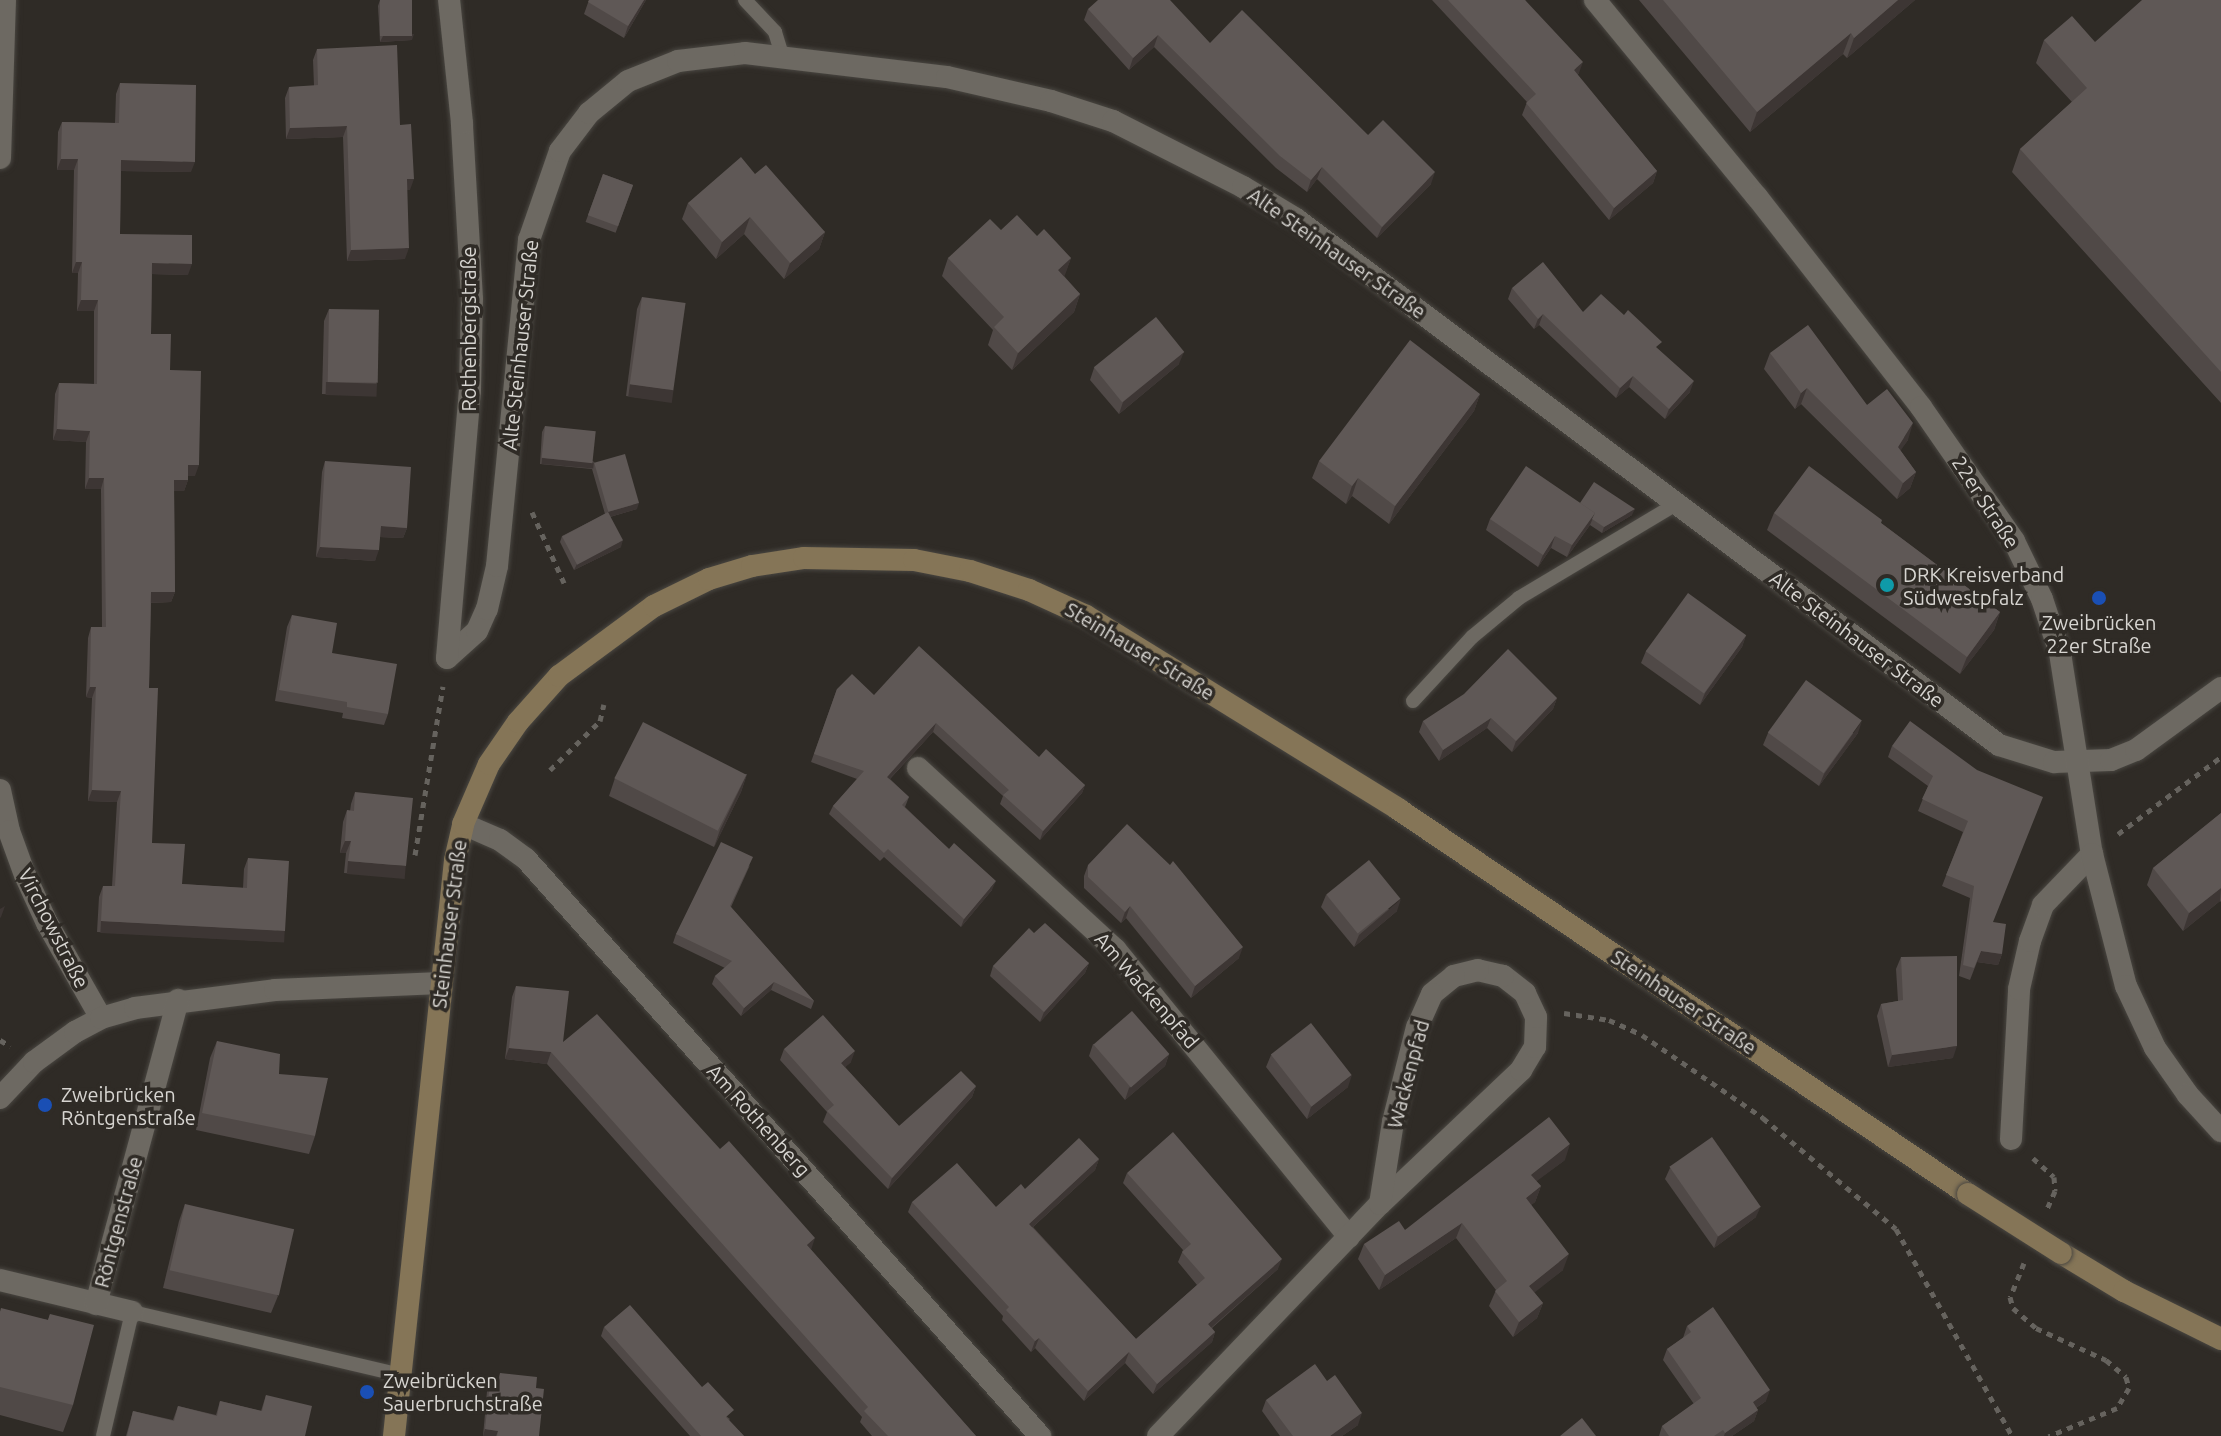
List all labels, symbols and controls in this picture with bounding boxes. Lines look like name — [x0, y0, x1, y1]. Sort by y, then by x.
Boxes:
street label: Alte Steinhauser Straße — [1243, 182, 1431, 324]
street label: Alte Steinhauser Straße — [497, 239, 543, 451]
street label: Rothenbergstraße — [456, 246, 480, 412]
street label: 22er Straße — [1947, 451, 2025, 553]
place label: DRK Kreisverband Südwestpfalz — [1903, 562, 2064, 609]
street label: Alte Steinhauser Straße — [1765, 566, 1949, 712]
marker: DRK Kreisverband Südwestpfalz — [1878, 576, 1896, 594]
marker: Zweibrücken 22er Straße — [2090, 589, 2108, 607]
street label: Steinhauser Straße — [1061, 597, 1219, 705]
place label: Zweibrücken 22er Straße — [2042, 610, 2156, 657]
street label: Steinhauser Straße — [427, 838, 471, 1010]
street label: Virchowstraße — [14, 864, 94, 992]
street label: Am Wackenpfad — [1090, 927, 1204, 1053]
street label: Steinhauser Straße — [1607, 945, 1761, 1059]
street label: Wackenpfad — [1382, 1017, 1434, 1131]
street label: Am Rothenberg — [702, 1059, 816, 1181]
place label: Zweibrücken Röntgenstraße — [61, 1082, 196, 1129]
marker: Zweibrücken Röntgenstraße — [36, 1096, 54, 1114]
street label: Röntgenstraße — [89, 1154, 147, 1290]
place label: Zweibrücken Sauerbruchstraße — [383, 1368, 543, 1415]
marker: Zweibrücken Sauerbruchstraße — [358, 1383, 376, 1401]

